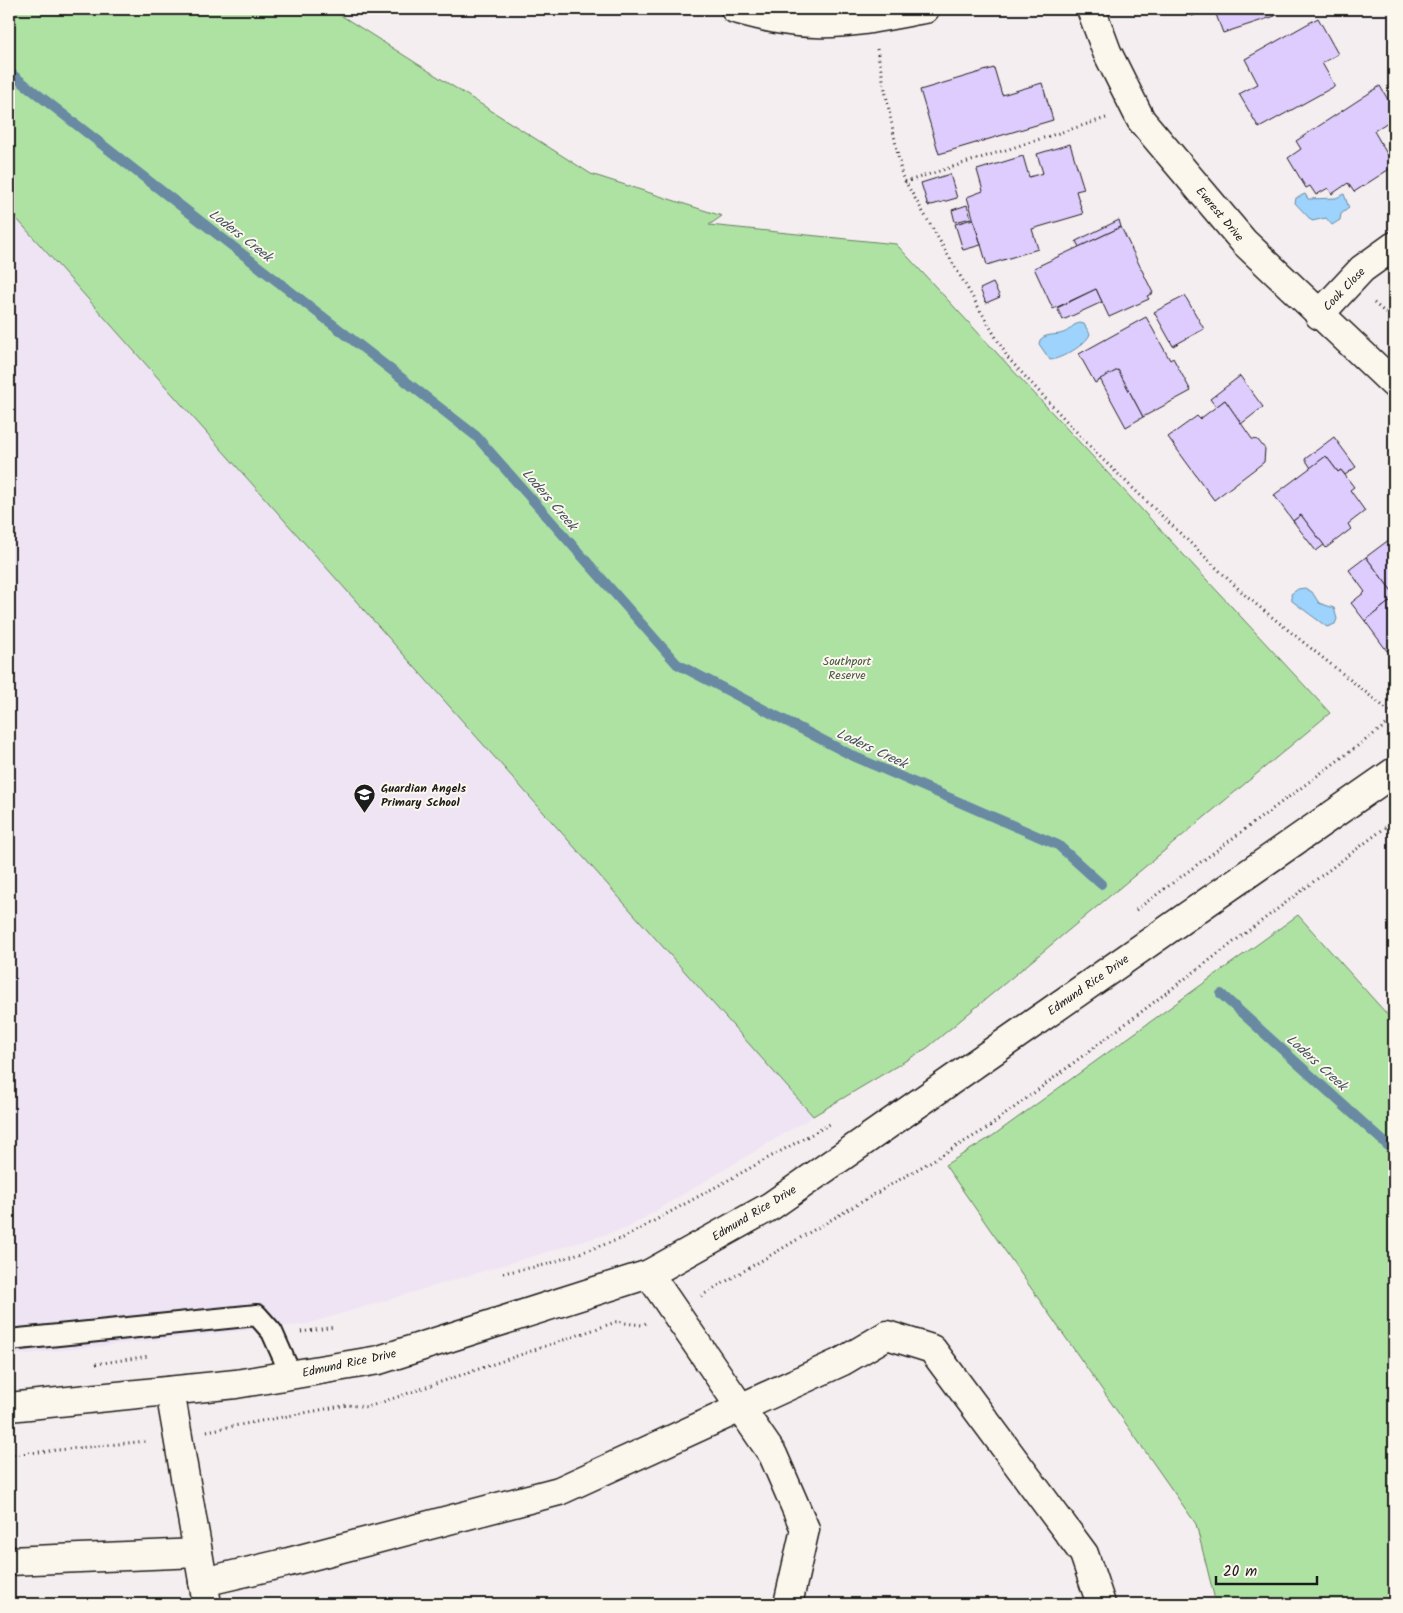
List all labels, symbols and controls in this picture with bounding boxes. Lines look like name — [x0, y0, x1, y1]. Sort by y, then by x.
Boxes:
street label: Everest Drive — [1191, 183, 1249, 246]
water label: Loders Creek — [204, 204, 279, 269]
street label: Cook Close — [1319, 263, 1371, 316]
water label: Loders Creek — [516, 464, 584, 537]
park label: Southport Reserve — [823, 652, 872, 685]
water label: Loders Creek — [833, 723, 913, 776]
place label: Guardian Angels Primary School — [381, 779, 466, 812]
school or university icon: Guardian Angels Primary School — [353, 783, 377, 814]
street label: Edmund Rice Drive — [1044, 950, 1134, 1021]
water label: Loders Creek — [1281, 1029, 1354, 1098]
street label: Edmund Rice Drive — [708, 1180, 801, 1246]
street label: Edmund Rice Drive — [300, 1344, 399, 1383]
scale bar — [1216, 1553, 1317, 1585]
text: 20 m — [1223, 1560, 1257, 1584]

